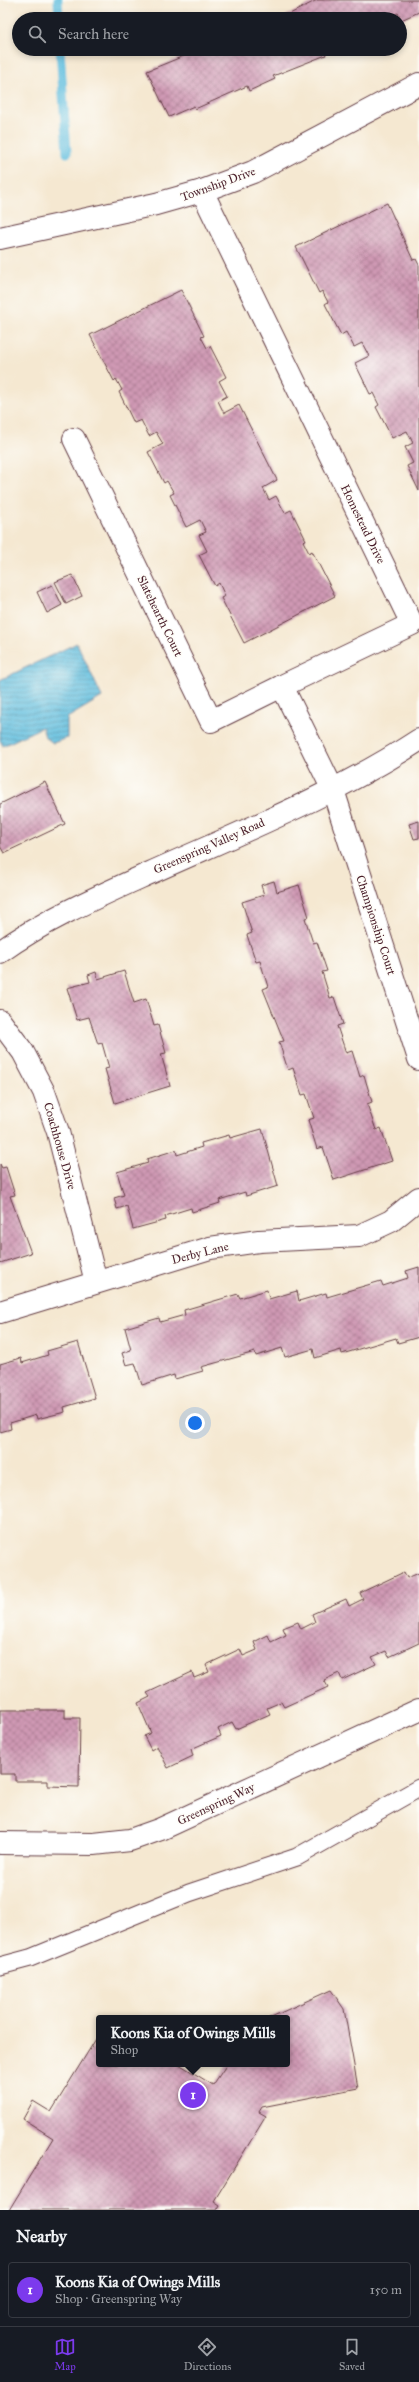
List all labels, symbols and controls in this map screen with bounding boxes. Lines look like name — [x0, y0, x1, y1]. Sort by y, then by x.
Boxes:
search box — [12, 12, 407, 56]
icon: search — [26, 23, 48, 45]
text: Search here — [58, 25, 129, 43]
street label: Township Drive — [179, 164, 257, 204]
street label: Homestead Drive — [338, 482, 388, 566]
street label: Slatehearth Court — [134, 573, 186, 660]
street label: Greenspring Valley Road — [151, 815, 267, 878]
street label: Championship Court — [353, 873, 399, 977]
street label: Coachhouse Drive — [41, 1101, 79, 1191]
street label: Derby Lane — [170, 1239, 230, 1267]
your location — [185, 1413, 205, 1433]
street label: Greenspring Way — [175, 1780, 258, 1829]
popup — [96, 2015, 290, 2067]
text: Koons Kia of Owings Mills — [110, 2024, 276, 2042]
text: Shop — [110, 2042, 138, 2058]
pin: 1 — [180, 2080, 206, 2110]
text: Nearby — [16, 2226, 67, 2247]
text: Koons Kia of Owings Mills — [55, 2273, 220, 2291]
text: 1 — [27, 2282, 33, 2298]
text: 150 m — [370, 2282, 402, 2298]
text: Shop · Greenspring Way — [55, 2291, 182, 2307]
tab: Map — [54, 2336, 76, 2373]
tab: Directions — [184, 2336, 231, 2373]
tab: Saved — [339, 2336, 365, 2373]

